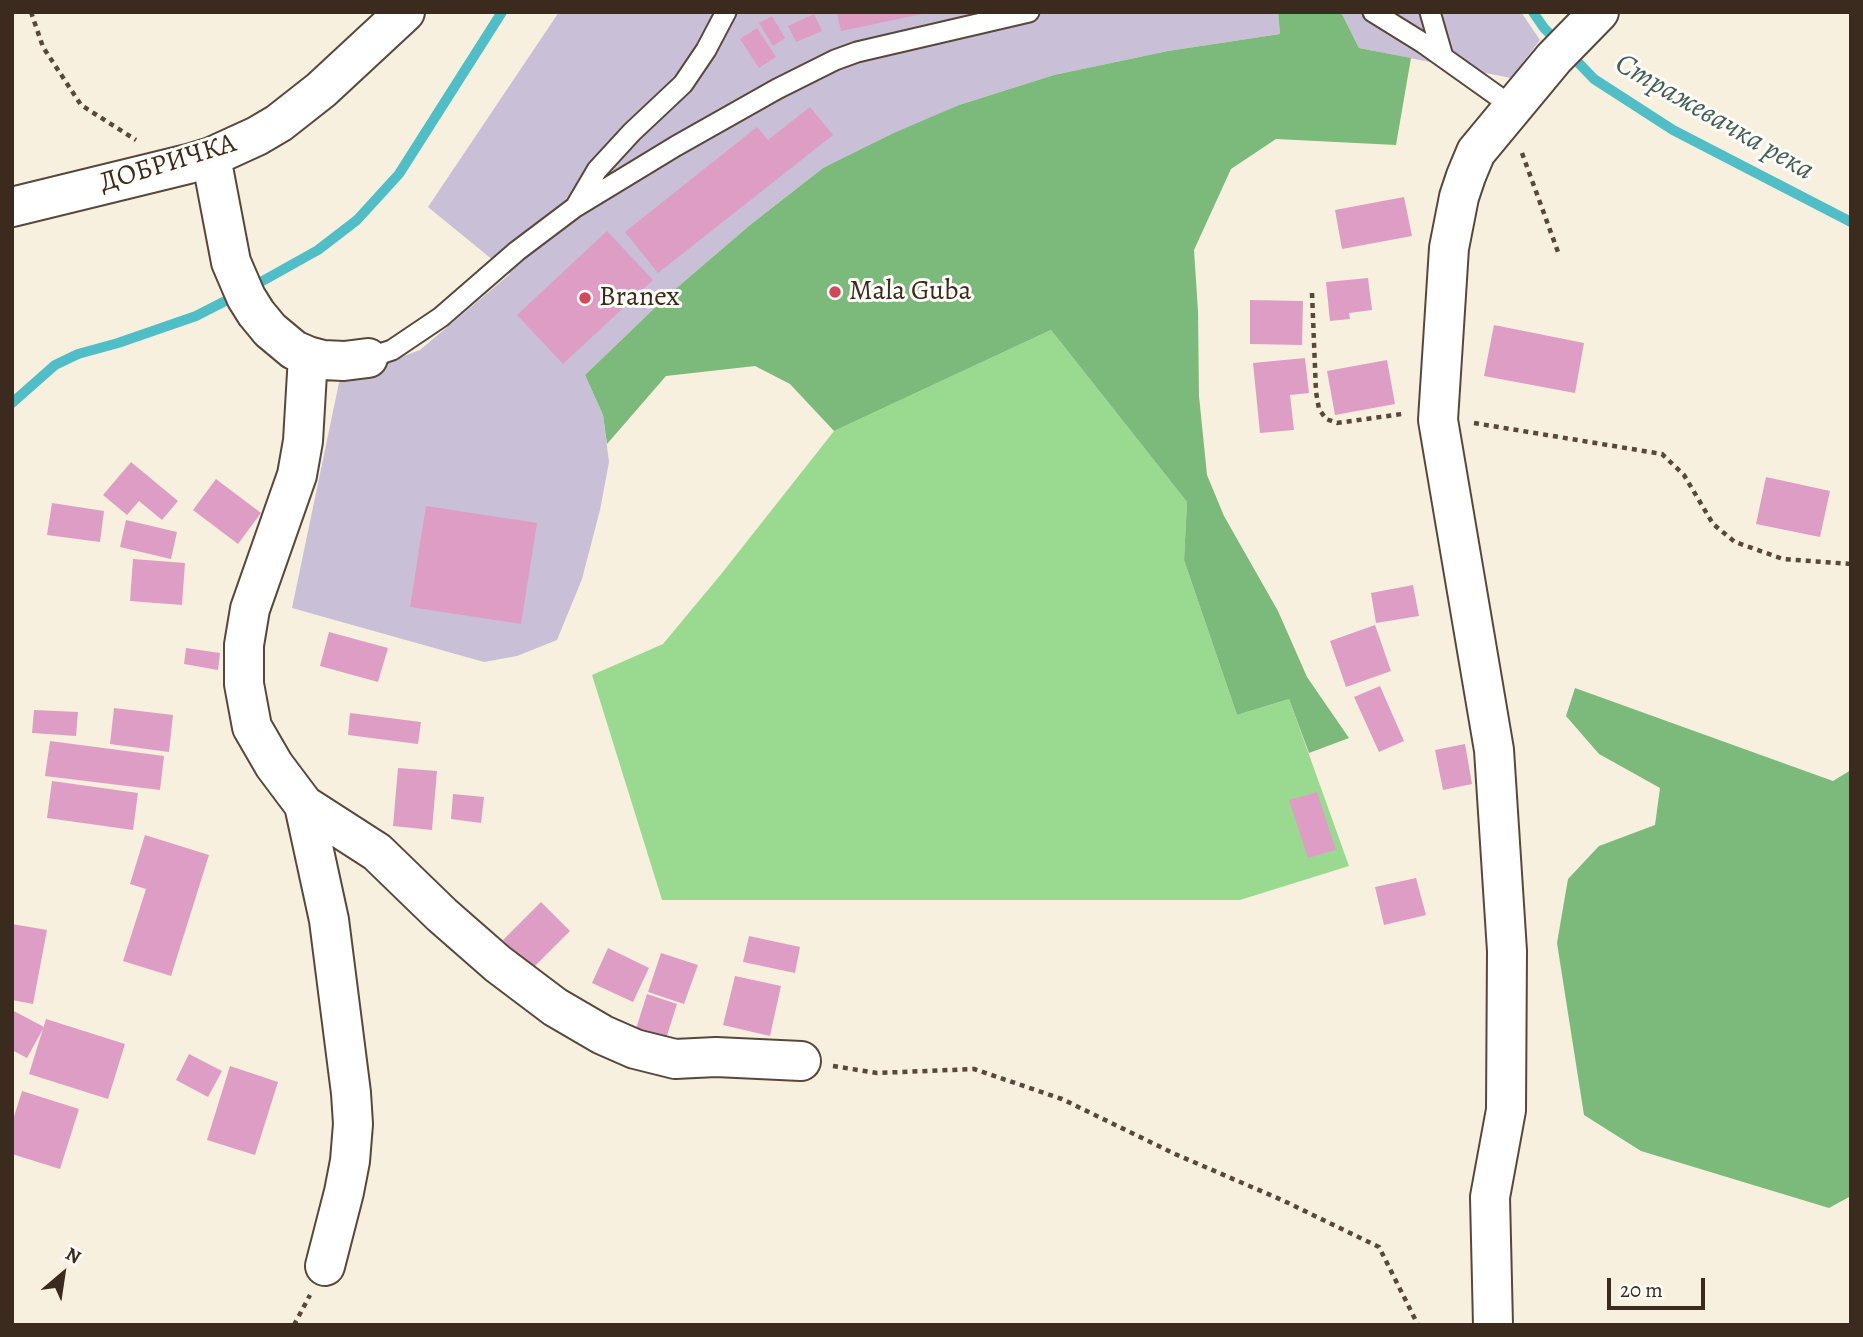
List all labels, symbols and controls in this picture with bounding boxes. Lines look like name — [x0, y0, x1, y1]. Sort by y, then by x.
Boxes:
water label: Стражевачка река — [1608, 47, 1820, 189]
street label: ДОБРИЧКА — [96, 127, 240, 201]
place label: Mala Guba — [849, 275, 971, 309]
place label: Branex — [599, 281, 680, 315]
marker: Mala Guba — [827, 284, 843, 300]
marker: Branex — [577, 290, 593, 306]
north arrow — [28, 1239, 98, 1309]
text: N — [61, 1241, 86, 1270]
scale bar — [1611, 1264, 1709, 1308]
text: 20 m — [1620, 1276, 1663, 1304]

